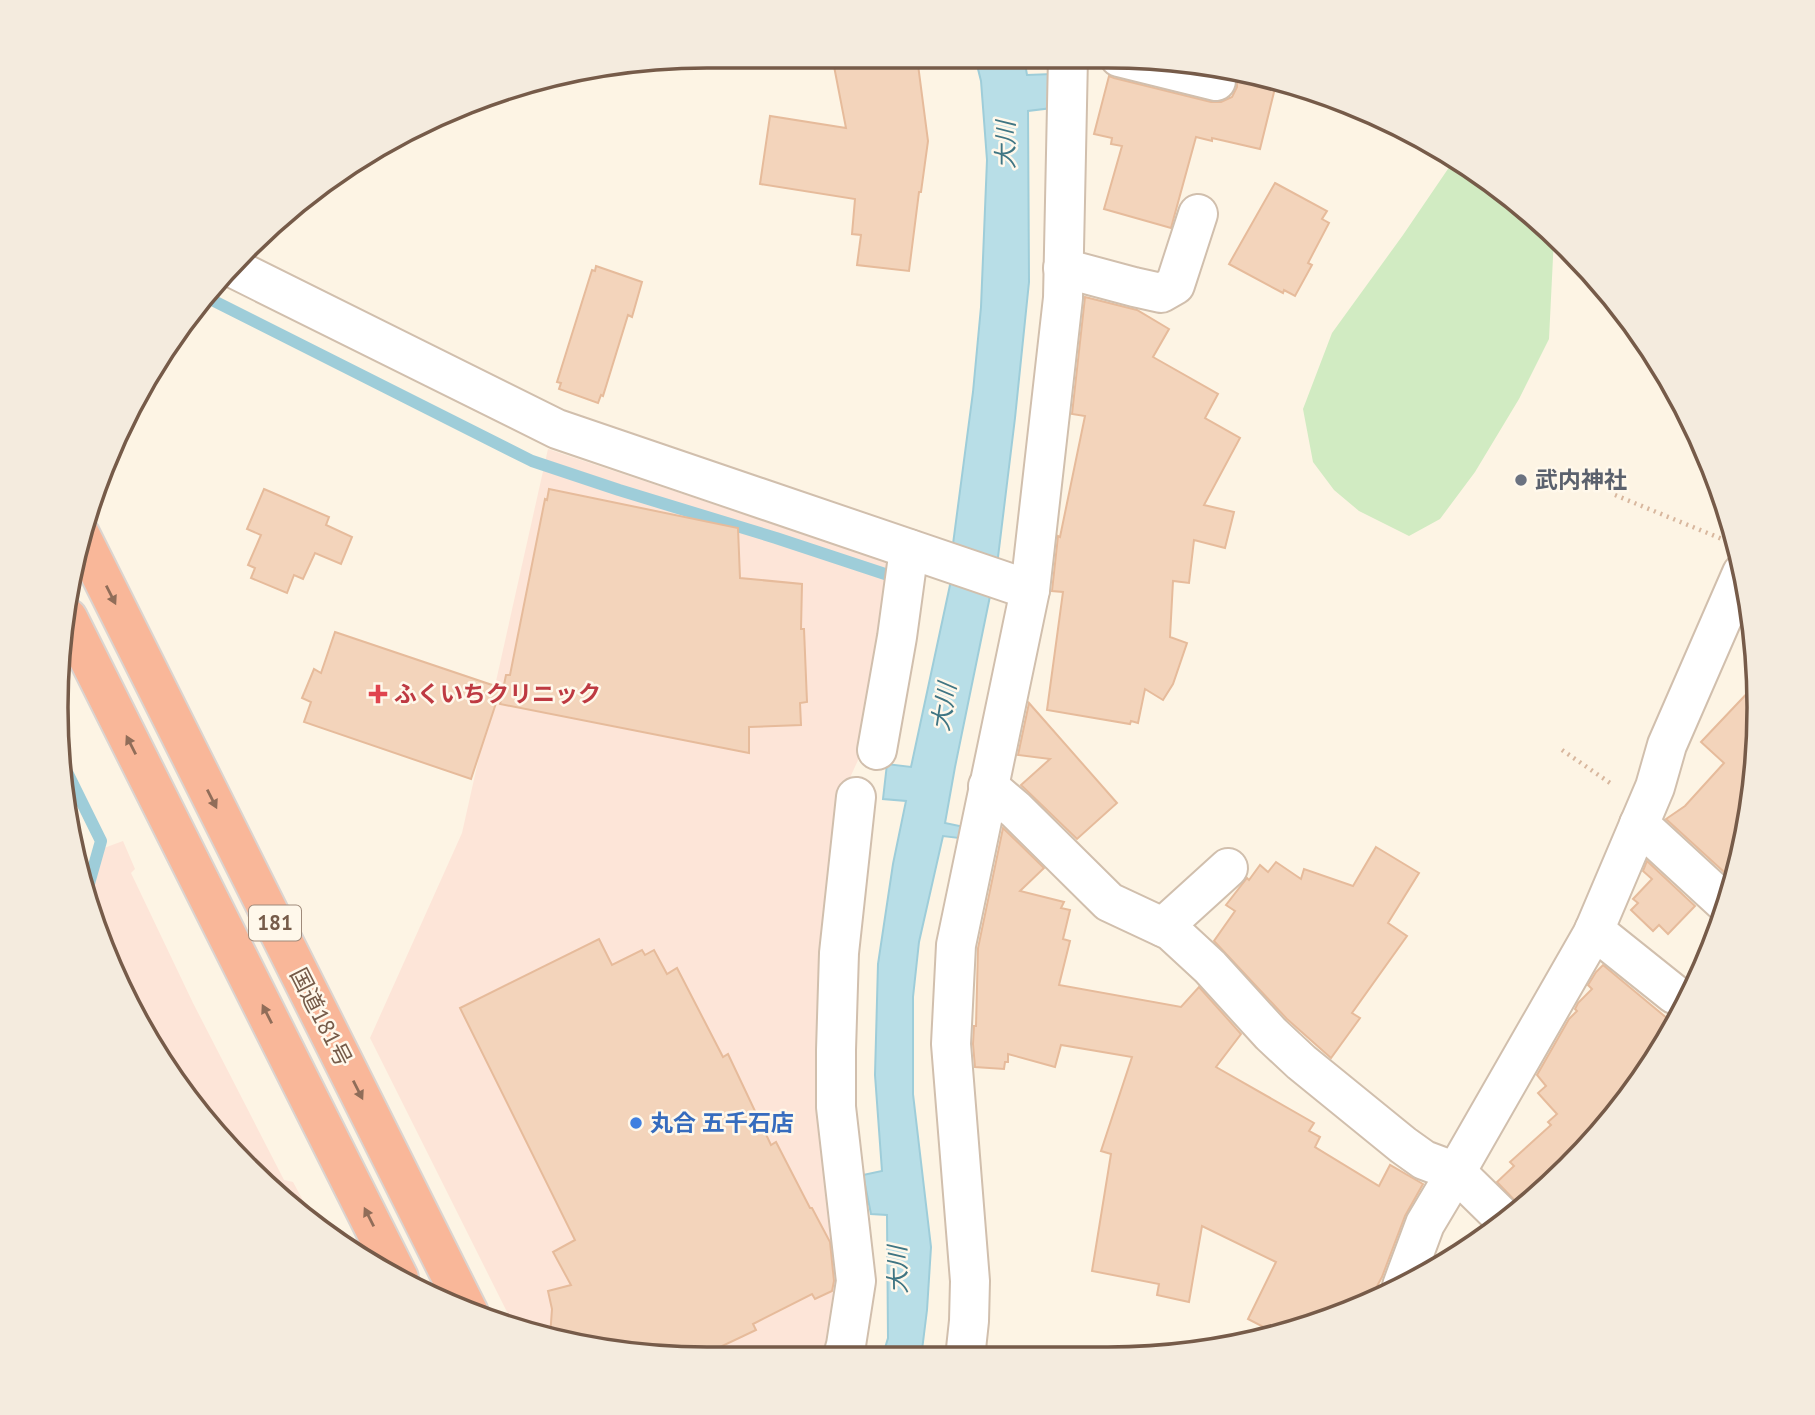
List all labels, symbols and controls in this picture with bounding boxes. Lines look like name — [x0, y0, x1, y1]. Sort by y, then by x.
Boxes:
water label: 大川 — [990, 118, 1021, 169]
place label: 武内神社 — [1535, 465, 1627, 494]
marker: 武内神社 — [1513, 472, 1529, 488]
one-way arrow — [105, 585, 116, 605]
water label: 大川 — [924, 678, 963, 733]
place label: ふくいちクリニック — [394, 679, 601, 708]
marker: ふくいちクリニック — [368, 684, 388, 704]
one-way arrow — [126, 735, 137, 755]
one-way arrow — [206, 789, 218, 809]
road number: 181 — [249, 906, 301, 940]
street label: 国道181号 — [284, 963, 359, 1071]
one-way arrow — [261, 1004, 272, 1024]
one-way arrow — [352, 1080, 363, 1100]
place label: 丸合 五千石店 — [650, 1108, 794, 1137]
marker: 丸合 五千石店 — [628, 1115, 644, 1131]
one-way arrow — [363, 1207, 374, 1227]
water label: 大川 — [882, 1243, 913, 1294]

